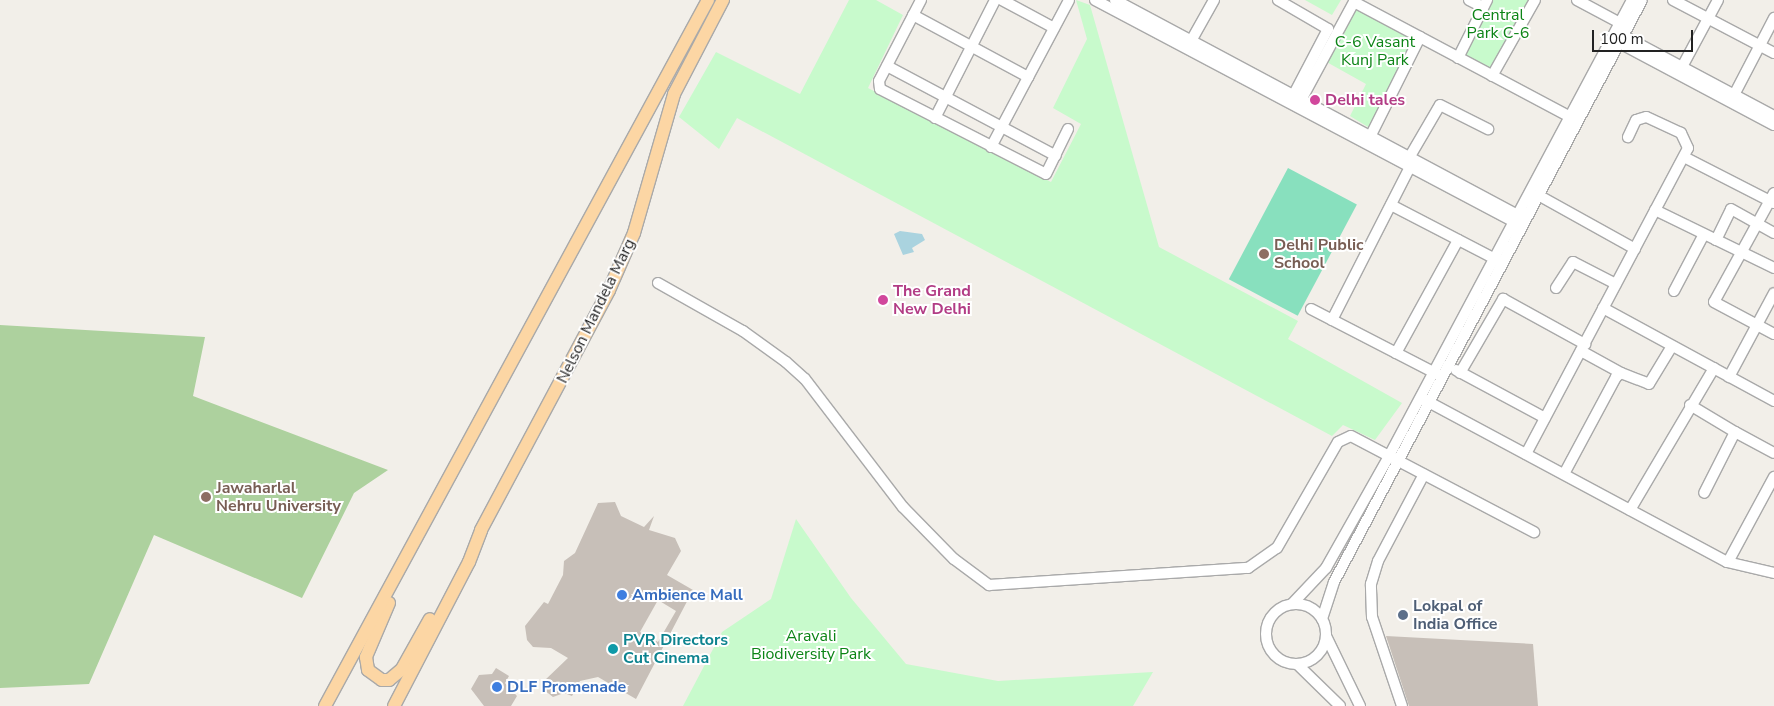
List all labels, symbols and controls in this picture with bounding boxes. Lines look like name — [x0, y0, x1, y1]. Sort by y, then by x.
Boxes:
park label: Central Park C-6 — [1467, 5, 1529, 43]
scale bar — [1594, 20, 1695, 52]
text: 100 m — [1600, 29, 1644, 49]
park label: C-6 Vasant Kunj Park — [1335, 32, 1415, 70]
place label: Delhi tales — [1325, 90, 1405, 110]
marker: Delhi tales — [1309, 94, 1321, 106]
place label: Delhi Public School — [1274, 235, 1364, 273]
street label: Nelson Mandela Marg — [553, 236, 639, 386]
marker: Delhi Public School — [1258, 248, 1270, 260]
place label: The Grand New Delhi — [893, 281, 971, 319]
marker: The Grand New Delhi — [877, 294, 889, 306]
place label: Jawaharlal Nehru University — [216, 478, 341, 516]
marker: Jawaharlal Nehru University — [200, 491, 212, 503]
place label: Ambience Mall — [632, 585, 743, 605]
marker: Ambience Mall — [616, 589, 628, 601]
place label: Lokpal of India Office — [1413, 596, 1497, 634]
marker: Lokpal of India Office — [1397, 609, 1409, 621]
park label: Aravali Biodiversity Park — [751, 626, 871, 664]
place label: PVR Directors Cut Cinema — [623, 630, 728, 668]
marker: PVR Directors Cut Cinema — [607, 643, 619, 655]
place label: DLF Promenade — [507, 677, 626, 697]
marker: DLF Promenade — [491, 681, 503, 693]

